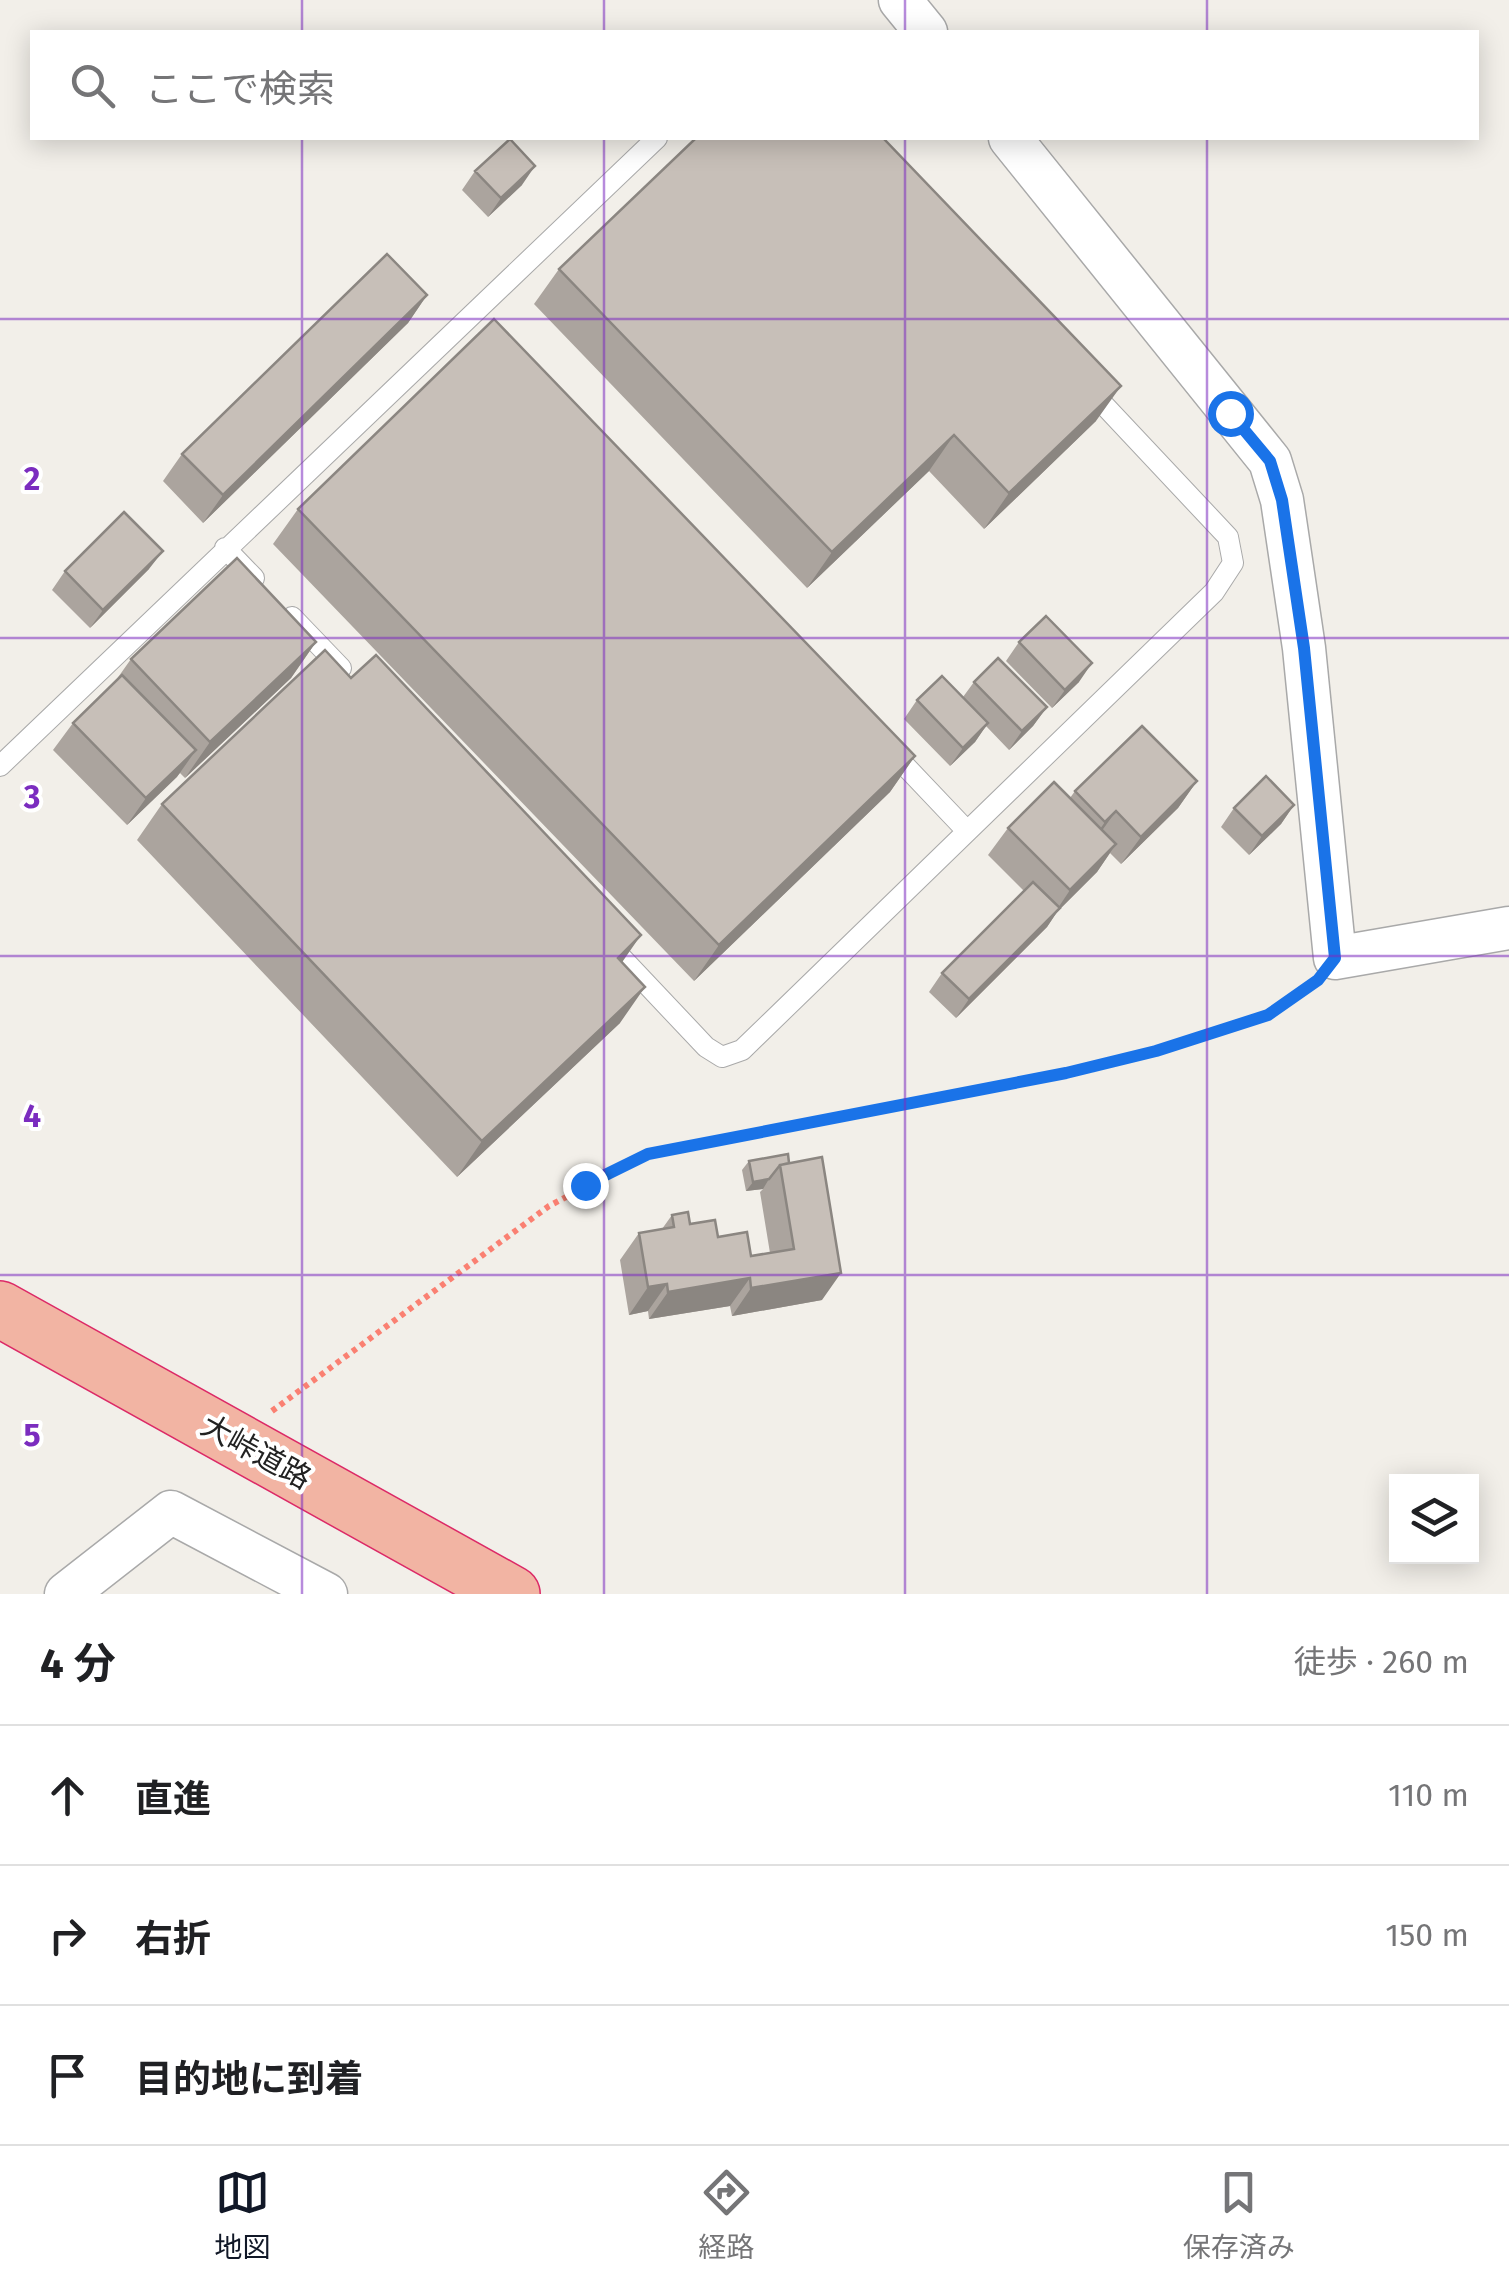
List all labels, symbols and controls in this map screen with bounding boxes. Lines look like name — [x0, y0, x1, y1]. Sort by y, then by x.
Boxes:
search box — [30, 30, 1479, 140]
icon: search — [65, 58, 120, 113]
text: ここで検索 — [145, 66, 335, 112]
route start — [1208, 391, 1254, 437]
text: 2 — [24, 460, 40, 498]
text: 3 — [23, 778, 40, 816]
text: 4 — [23, 1097, 41, 1135]
route end — [563, 1163, 609, 1209]
street label: 大峠道路 — [195, 1407, 317, 1497]
text: 5 — [23, 1416, 41, 1454]
map controls — [1389, 1474, 1479, 1564]
button: layers — [1389, 1474, 1479, 1564]
text: 4 分 — [40, 1639, 116, 1689]
text: 徒歩 · 260 m — [1294, 1643, 1469, 1681]
icon: ahead — [40, 1768, 95, 1823]
text: 直進 — [135, 1776, 211, 1822]
text: 110 m — [1388, 1776, 1469, 1814]
icon: right — [40, 1908, 95, 1963]
text: 右折 — [135, 1916, 211, 1962]
text: 150 m — [1385, 1916, 1469, 1954]
icon: arrive — [40, 2048, 95, 2103]
text: 目的地に到着 — [135, 2056, 363, 2102]
tab: 地図 — [214, 2165, 270, 2265]
tab: 経路 — [698, 2165, 755, 2265]
tab: 保存済み — [1183, 2165, 1295, 2265]

